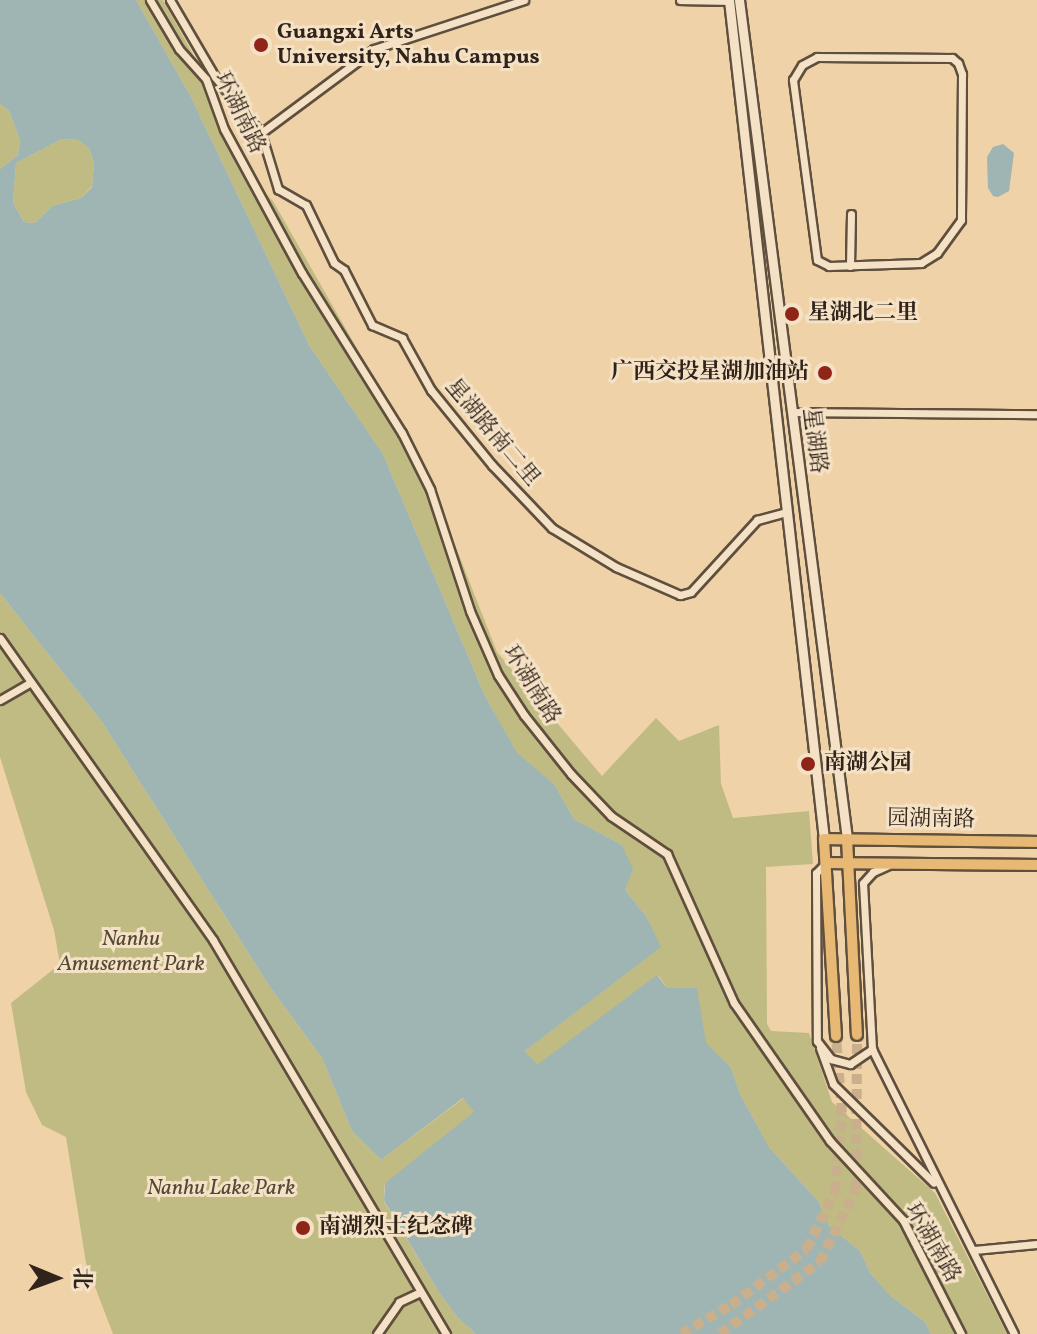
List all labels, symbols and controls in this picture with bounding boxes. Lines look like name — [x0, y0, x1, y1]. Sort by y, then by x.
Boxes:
place label: Guangxi Arts University, Nahu Campus — [277, 19, 540, 70]
marker: Guangxi Arts University, Nahu Campus — [252, 36, 270, 54]
street label: 环湖南路 — [208, 68, 270, 158]
place label: 星湖北二里 — [808, 301, 918, 327]
marker: 星湖北二里 — [783, 305, 801, 323]
place label: 广西交投星湖加油站 — [611, 360, 809, 386]
marker: 广西交投星湖加油站 — [816, 364, 834, 382]
street label: 星湖路南二里 — [439, 374, 545, 492]
street label: 星湖路 — [797, 407, 831, 475]
street label: 环湖南路 — [496, 641, 566, 729]
place label: 南湖公园 — [824, 751, 912, 777]
marker: 南湖公园 — [799, 755, 817, 773]
street label: 园湖南路 — [887, 806, 975, 834]
park label: Nanhu Amusement Park — [57, 926, 205, 978]
park label: Nanhu Lake Park — [147, 1176, 295, 1202]
street label: 环湖南路 — [899, 1198, 965, 1288]
place label: 南湖烈士纪念碑 — [319, 1215, 473, 1241]
marker: 南湖烈士纪念碑 — [294, 1219, 312, 1237]
north arrow — [16, 1238, 96, 1318]
text: 北 — [65, 1267, 96, 1290]

